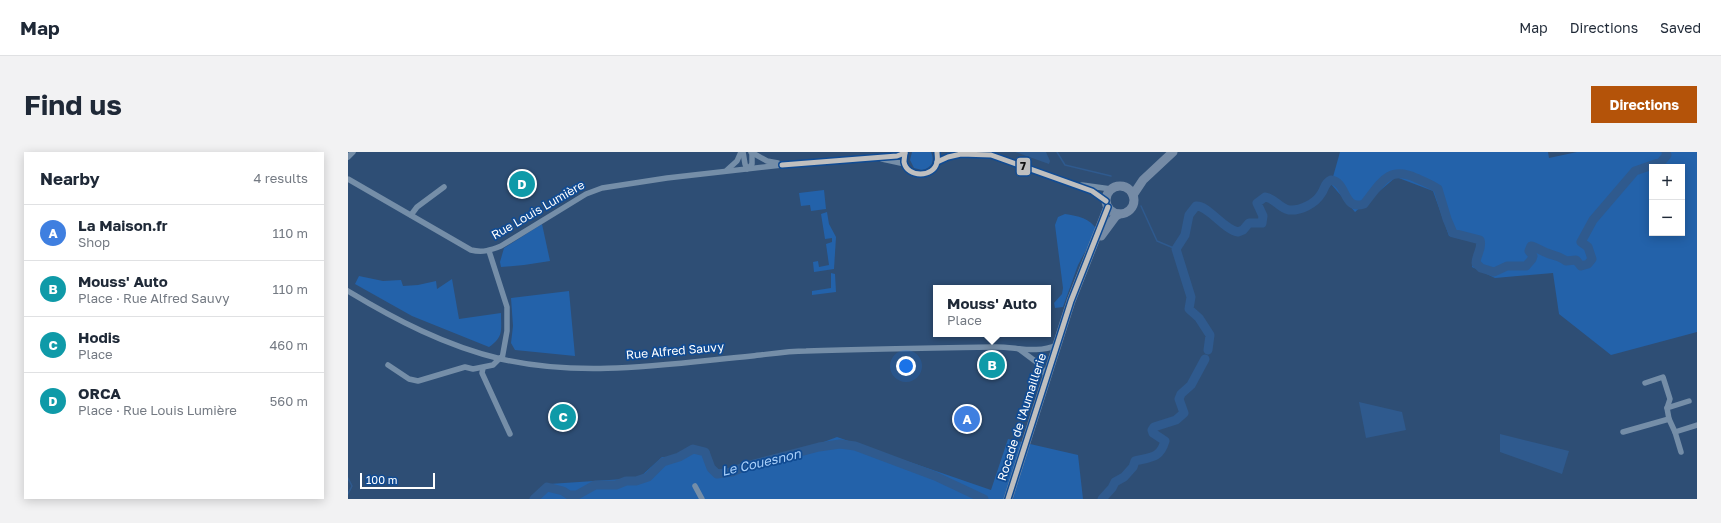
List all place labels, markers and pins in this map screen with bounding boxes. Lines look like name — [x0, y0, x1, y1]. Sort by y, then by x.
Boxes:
pin: D — [509, 169, 535, 199]
pin: B — [979, 350, 1005, 380]
pin: C — [550, 402, 576, 432]
pin: A — [954, 404, 980, 434]

